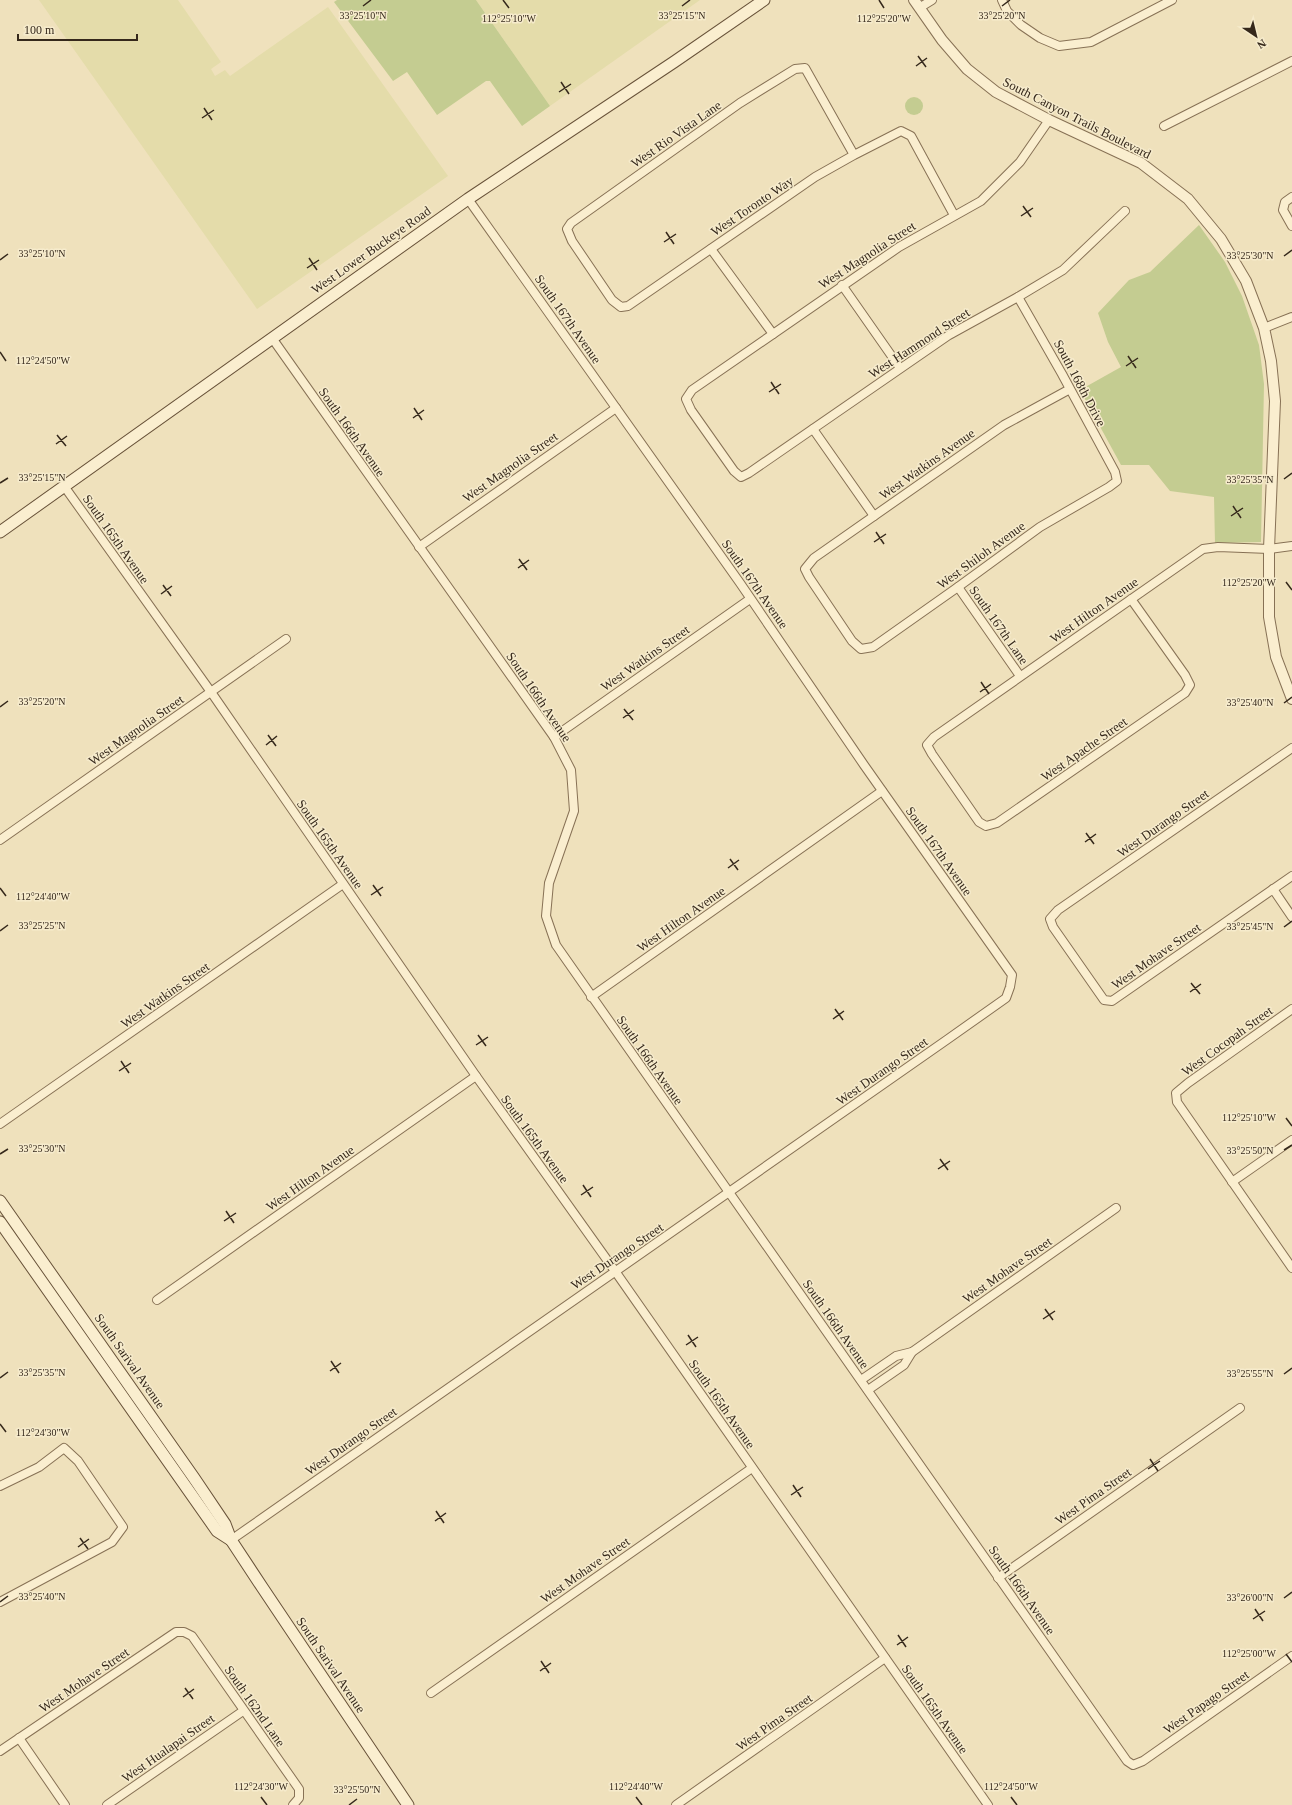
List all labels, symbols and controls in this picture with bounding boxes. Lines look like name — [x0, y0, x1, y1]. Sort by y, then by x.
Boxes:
text: 33°25'10"N — [339, 10, 387, 21]
text: 33°25'15"N — [658, 10, 706, 21]
text: 33°25'20"N — [978, 10, 1026, 21]
text: 112°25'10"W — [482, 13, 537, 24]
text: 112°25'20"W — [857, 13, 912, 24]
scale bar — [18, 16, 137, 42]
north arrow — [1236, 16, 1276, 56]
text: 100 m — [24, 23, 55, 37]
text: N — [1255, 37, 1268, 51]
street label: South Canyon Trails Boulevard — [1000, 74, 1154, 162]
street label: West Rio Vista Lane — [628, 97, 724, 171]
street label: West Toronto Way — [708, 173, 796, 239]
street label: West Lower Buckeye Road — [308, 203, 434, 297]
street label: West Magnolia Street — [816, 218, 919, 292]
text: 33°25'10"N — [18, 248, 66, 259]
text: 33°25'30"N — [1226, 250, 1274, 261]
street label: South 167th Avenue — [532, 272, 604, 367]
street label: West Hammond Street — [866, 305, 973, 381]
street label: South 168th Drive — [1051, 337, 1109, 429]
text: 112°24'50"W — [16, 355, 71, 366]
street label: South 166th Avenue — [316, 385, 388, 480]
street label: West Watkins Avenue — [876, 425, 978, 503]
street label: West Magnolia Street — [460, 428, 561, 505]
text: 33°25'15"N — [18, 472, 66, 483]
text: 33°25'35"N — [1226, 474, 1274, 485]
street label: South 165th Avenue — [80, 492, 152, 587]
street label: West Shiloh Avenue — [934, 518, 1028, 592]
street label: South 167th Avenue — [719, 537, 791, 632]
street label: West Hilton Avenue — [1047, 574, 1141, 646]
text: 112°25'20"W — [1222, 577, 1277, 588]
street label: South 167th Lane — [966, 583, 1032, 667]
street label: West Watkins Street — [598, 622, 692, 694]
street label: South 166th Avenue — [503, 649, 575, 745]
street label: West Magnolia Street — [86, 691, 187, 768]
text: 33°25'20"N — [18, 696, 66, 707]
text: 33°25'40"N — [1226, 697, 1274, 708]
street label: West Apache Street — [1038, 714, 1130, 784]
street label: West Durango Street — [1114, 786, 1212, 860]
street label: South 165th Avenue — [294, 797, 366, 892]
street label: South 167th Avenue — [903, 804, 975, 899]
street label: West Hilton Avenue — [634, 883, 728, 955]
text: 112°24'40"W — [16, 891, 71, 902]
street label: West Mohave Street — [1109, 919, 1204, 992]
text: 33°25'25"N — [18, 920, 66, 931]
text: 33°25'45"N — [1226, 921, 1274, 932]
street label: West Watkins Street — [118, 959, 212, 1031]
street label: West Cocopah Street — [1179, 1003, 1276, 1079]
street label: South 166th Avenue — [614, 1013, 686, 1108]
street label: West Durango Street — [833, 1034, 931, 1108]
street label: South 165th Avenue — [498, 1092, 572, 1186]
text: 112°25'10"W — [1222, 1112, 1277, 1123]
street label: West Hilton Avenue — [263, 1142, 357, 1214]
text: 33°25'30"N — [18, 1143, 66, 1154]
text: 33°25'50"N — [1226, 1145, 1274, 1156]
street label: West Durango Street — [568, 1219, 666, 1292]
street label: West Mohave Street — [960, 1233, 1055, 1306]
street label: South 166th Avenue — [800, 1277, 872, 1372]
street label: South Sarival Avenue — [92, 1311, 169, 1412]
street label: South 165th Avenue — [686, 1357, 758, 1452]
text: 33°25'35"N — [18, 1367, 66, 1378]
text: 33°25'55"N — [1226, 1368, 1274, 1379]
street label: West Durango Street — [302, 1404, 400, 1478]
text: 112°24'30"W — [16, 1427, 71, 1438]
street label: West Pima Street — [1052, 1464, 1134, 1528]
street label: West Mohave Street — [538, 1533, 633, 1606]
street label: South 166th Avenue — [986, 1543, 1058, 1638]
text: 33°25'40"N — [18, 1591, 66, 1602]
text: 33°26'00"N — [1226, 1592, 1274, 1603]
street label: South Sarival Avenue — [293, 1614, 369, 1716]
street label: West Mohave Street — [36, 1644, 132, 1716]
text: 112°25'00"W — [1222, 1648, 1277, 1659]
street label: South 165th Avenue — [899, 1662, 971, 1757]
street label: South 162nd Lane — [222, 1663, 289, 1750]
street label: West Papago Street — [1160, 1667, 1252, 1737]
street label: West Pima Street — [733, 1690, 815, 1754]
street label: West Hualapai Street — [119, 1710, 217, 1786]
text: 112°24'30"W — [234, 1781, 289, 1792]
text: 112°24'40"W — [609, 1781, 664, 1792]
text: 112°24'50"W — [984, 1781, 1039, 1792]
text: 33°25'50"N — [333, 1784, 381, 1795]

